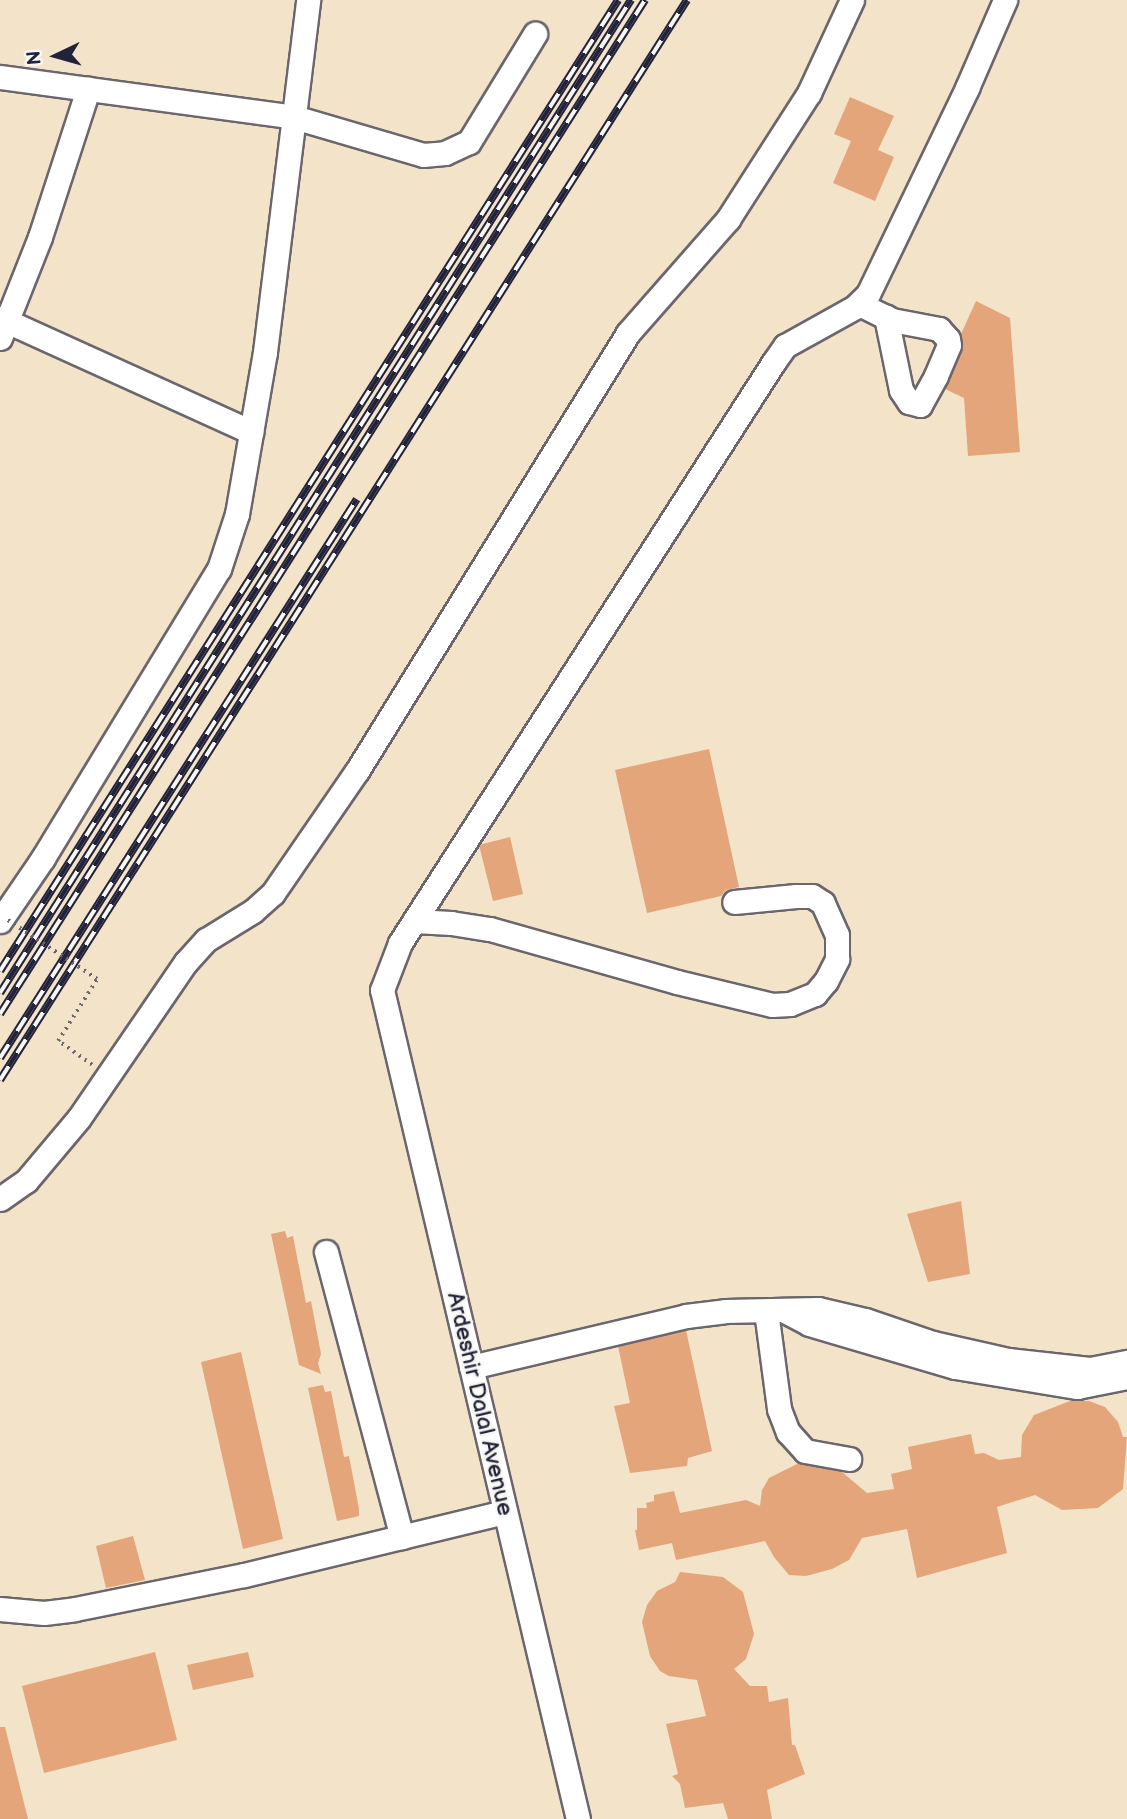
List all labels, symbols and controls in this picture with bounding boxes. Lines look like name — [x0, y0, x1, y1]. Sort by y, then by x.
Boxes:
north arrow — [21, 21, 91, 91]
text: N — [23, 50, 47, 66]
street label: Ardeshir Dalal Avenue — [441, 1289, 519, 1519]

